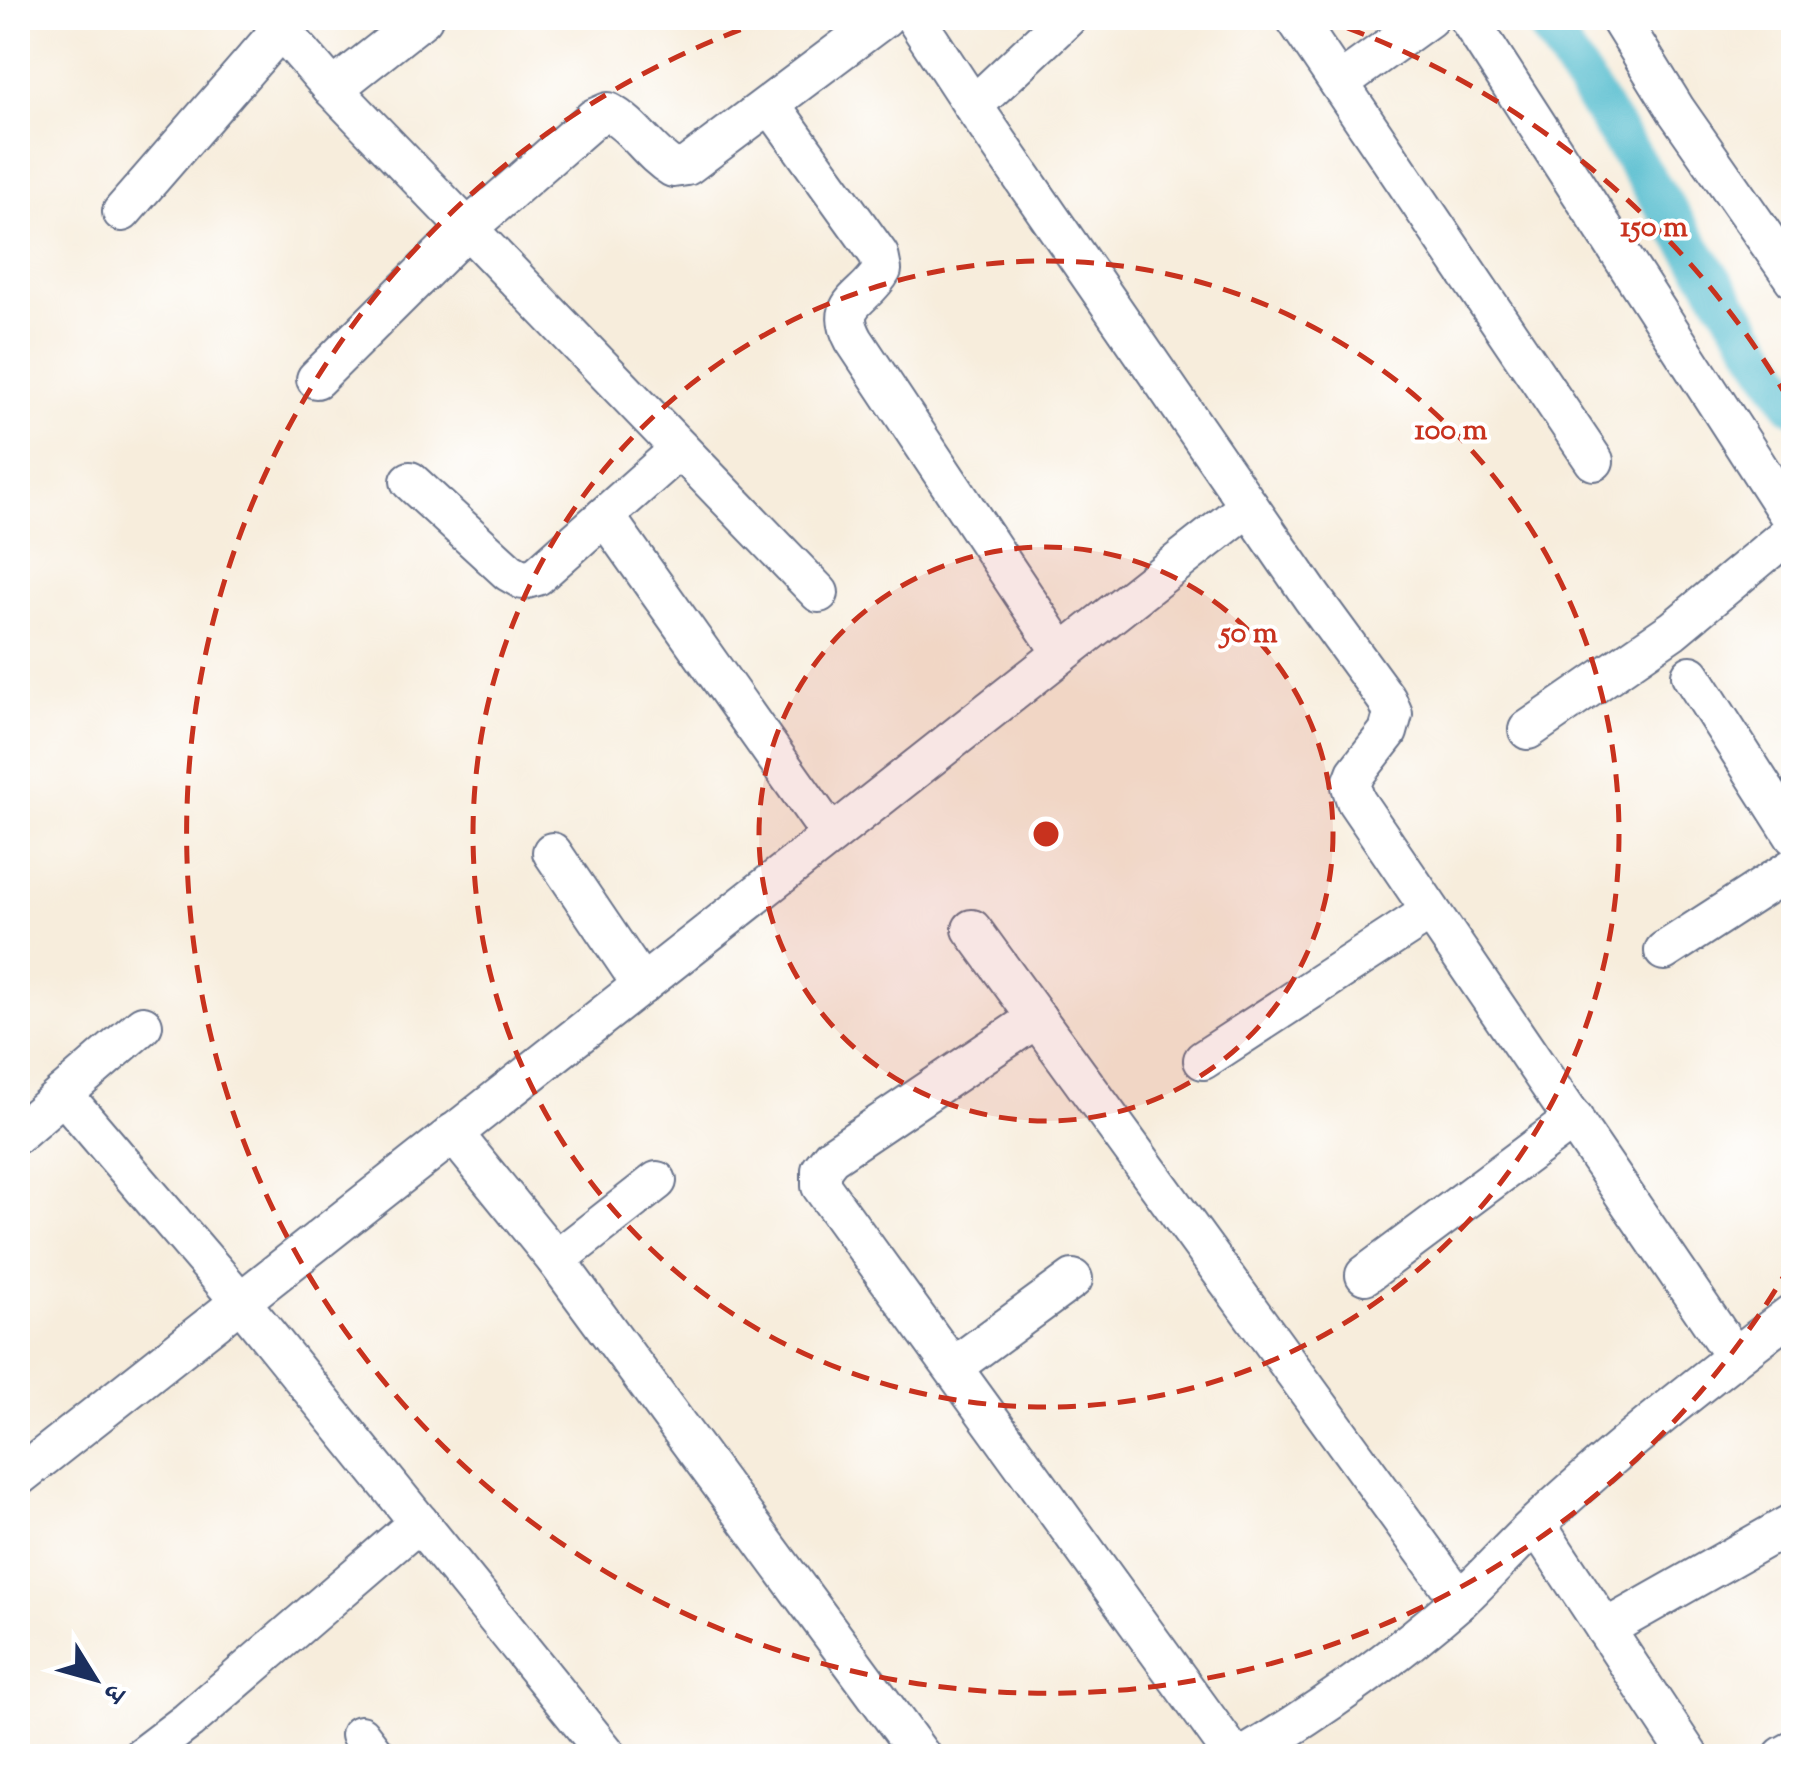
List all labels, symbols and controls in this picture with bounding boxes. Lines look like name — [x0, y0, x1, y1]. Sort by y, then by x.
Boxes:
text: 150 m — [1620, 207, 1688, 250]
text: 100 m — [1415, 410, 1488, 453]
text: 50 m — [1218, 613, 1278, 656]
centre of rings — [1028, 816, 1064, 852]
north arrow — [45, 1629, 145, 1729]
text: उ — [91, 1673, 134, 1711]

